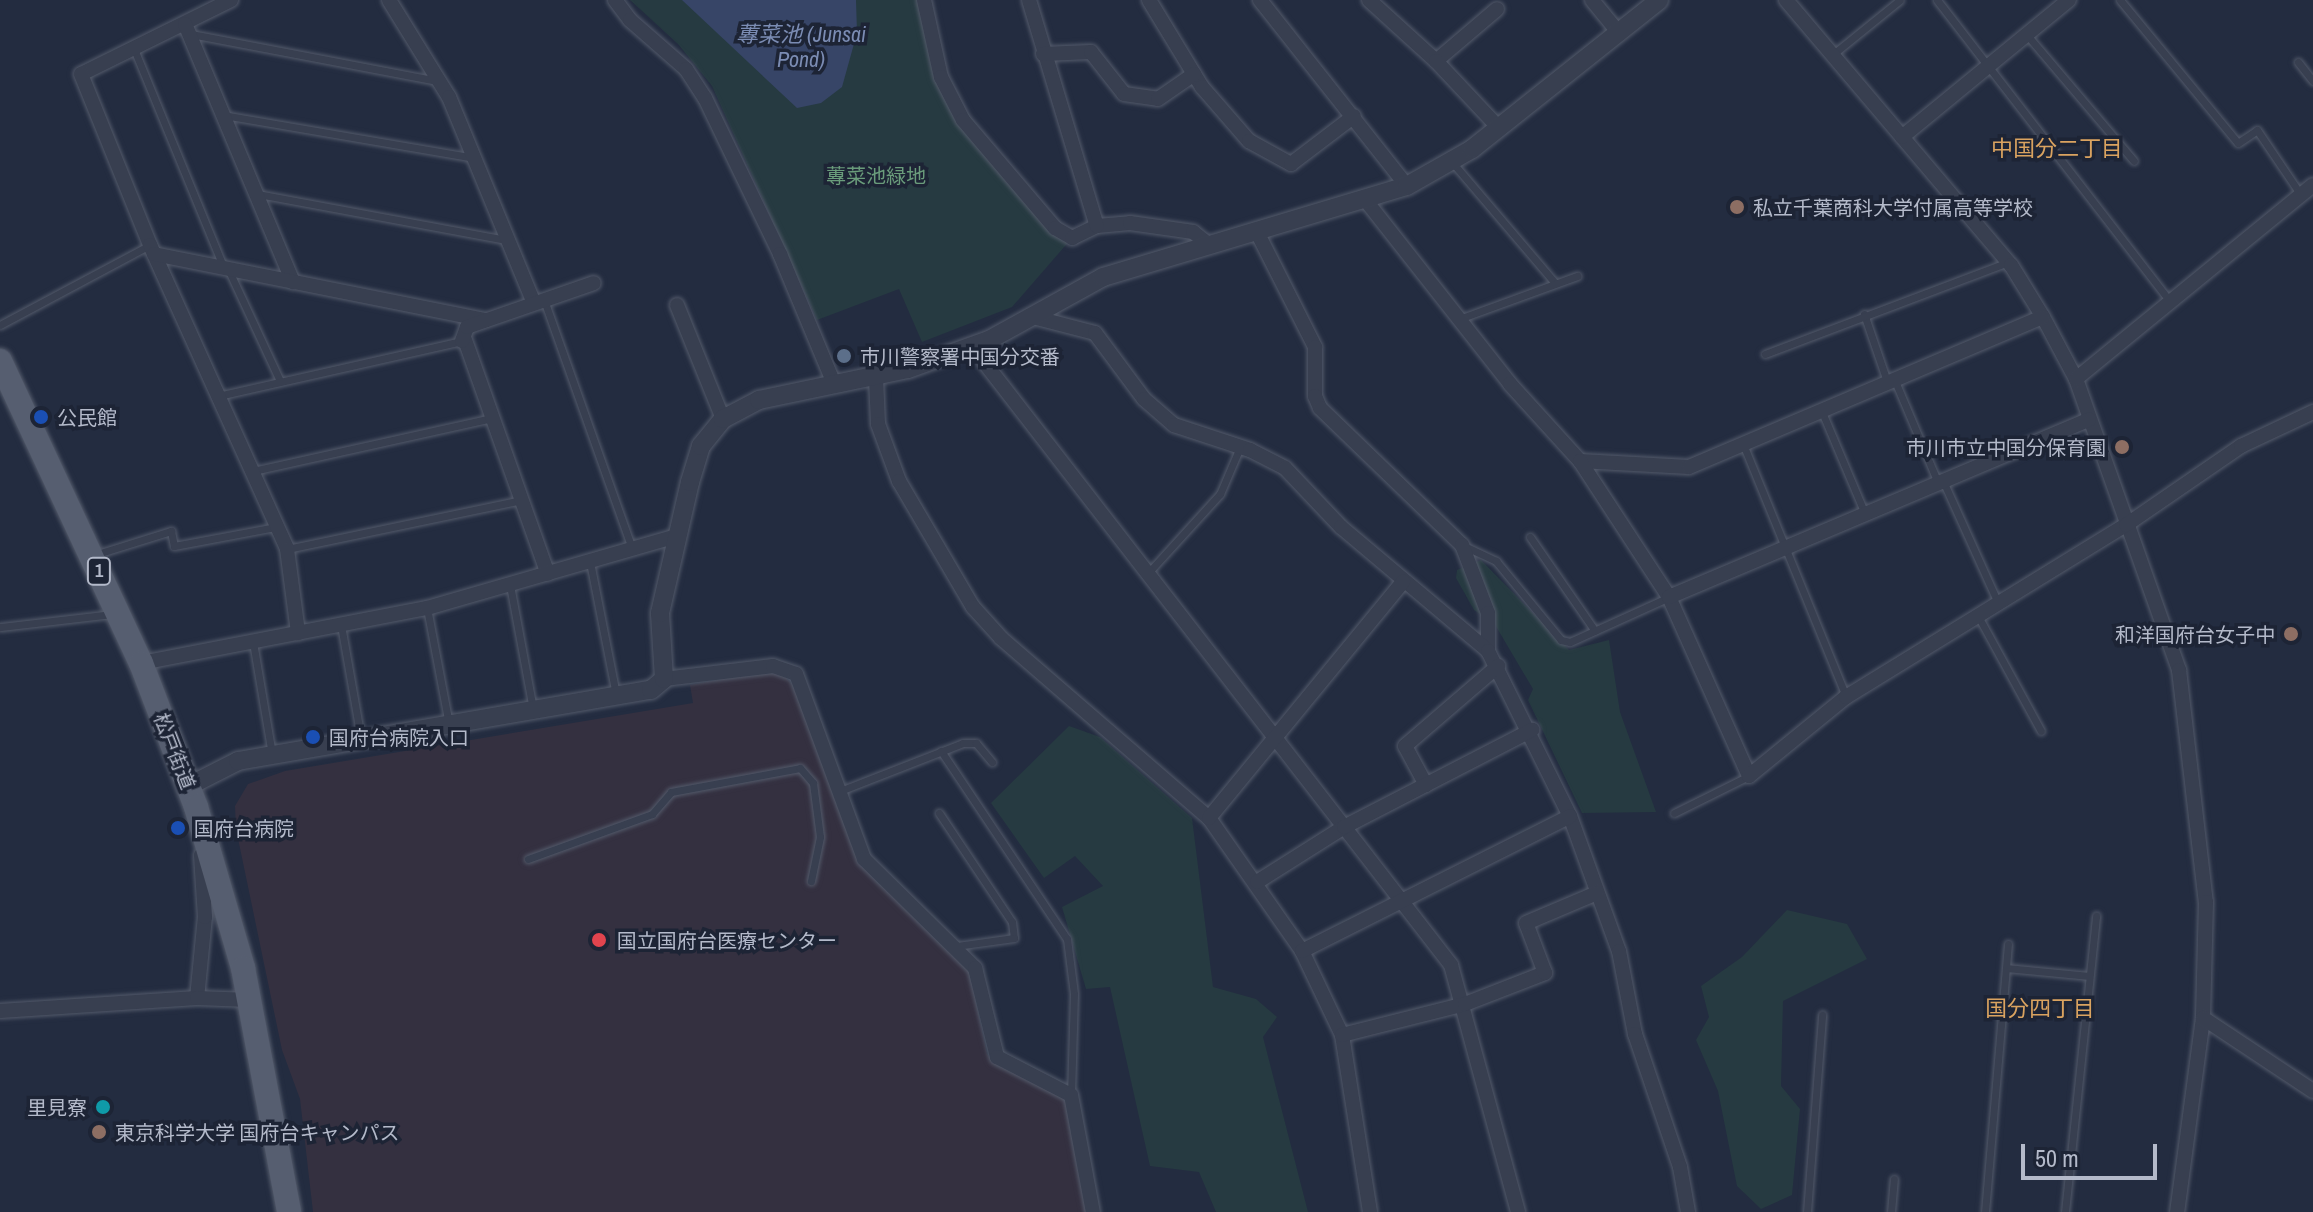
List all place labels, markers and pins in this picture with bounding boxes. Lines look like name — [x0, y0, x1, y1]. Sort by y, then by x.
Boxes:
place label: 私立千葉商科大学付属高等学校 — [1753, 195, 2033, 219]
marker: 私立千葉商科大学付属高等学校 — [1728, 198, 1746, 216]
place label: 市川警察署中国分交番 — [860, 344, 1060, 368]
marker: 市川警察署中国分交番 — [835, 347, 853, 365]
place label: 公民館 — [57, 405, 117, 429]
marker: 公民館 — [32, 408, 50, 426]
place label: 市川市立中国分保育園 — [1906, 435, 2106, 459]
marker: 市川市立中国分保育園 — [2113, 438, 2131, 456]
place label: 和洋国府台女子中 — [2115, 622, 2275, 646]
marker: 和洋国府台女子中 — [2282, 625, 2300, 643]
place label: 国府台病院入口 — [329, 725, 469, 749]
marker: 国府台病院入口 — [304, 728, 322, 746]
place label: 国府台病院 — [194, 816, 294, 840]
marker: 国府台病院 — [169, 819, 187, 837]
place label: 国立国府台医療センター — [617, 928, 837, 952]
marker: 国立国府台医療センター — [588, 929, 610, 951]
place label: 里見寮 — [27, 1095, 87, 1119]
marker: 里見寮 — [94, 1098, 112, 1116]
place label: 東京科学大学 国府台キャンパス — [115, 1120, 400, 1144]
marker: 東京科学大学 国府台キャンパス — [90, 1123, 108, 1141]

